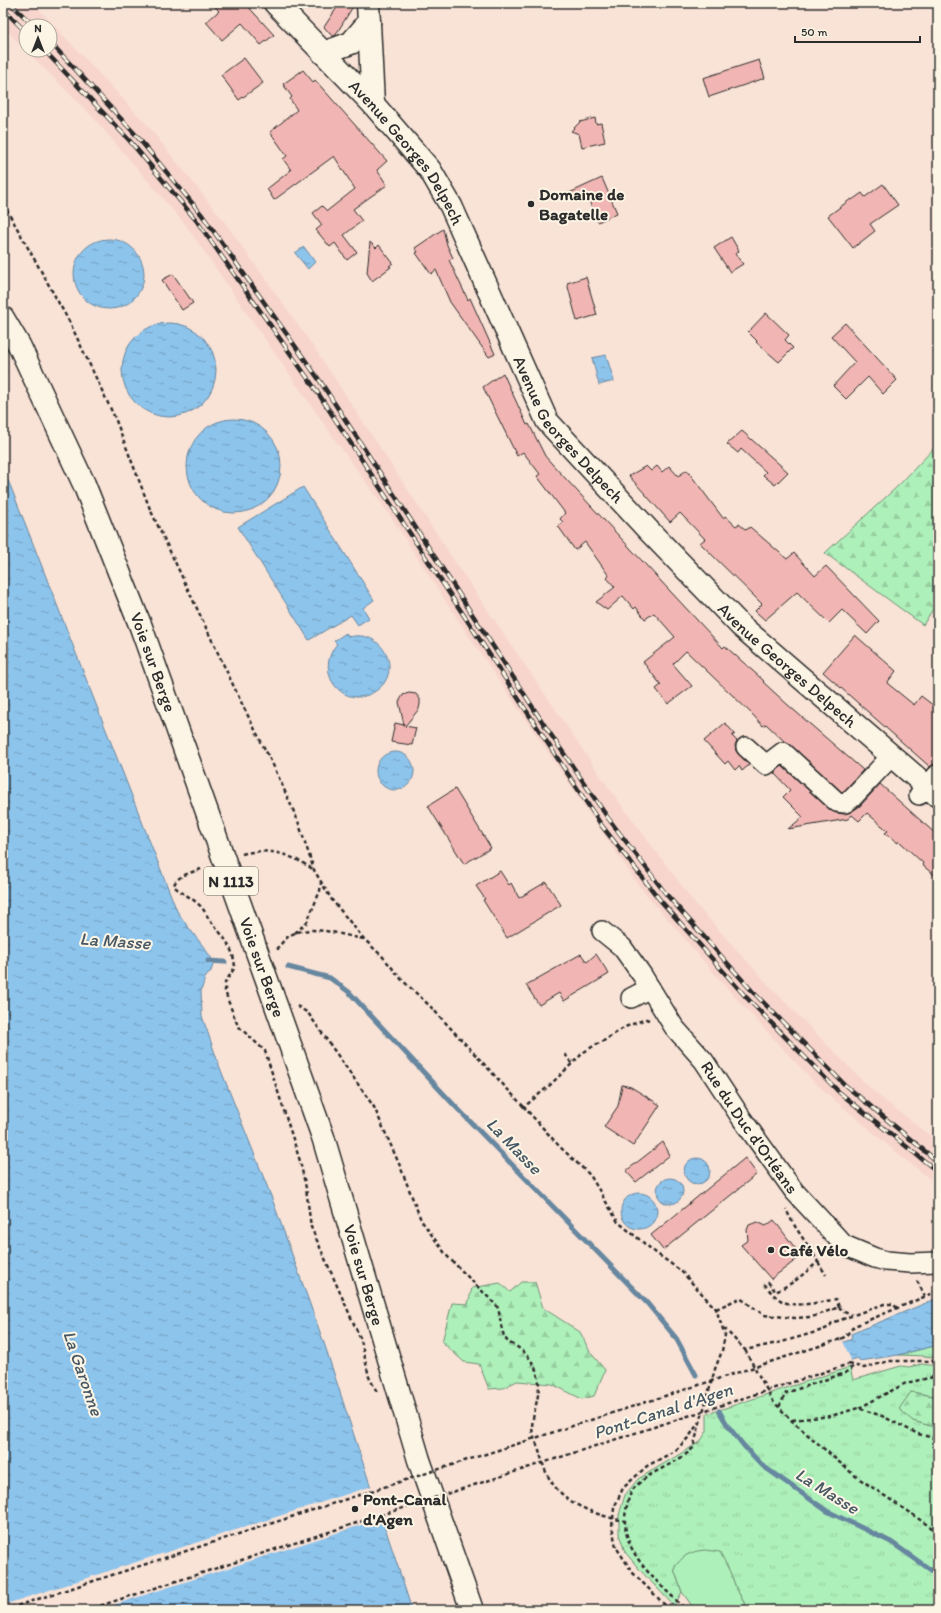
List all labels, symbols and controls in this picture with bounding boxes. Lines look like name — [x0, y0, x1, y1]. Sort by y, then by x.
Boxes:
north arrow — [18, 18, 58, 58]
scale bar — [795, 18, 920, 44]
text: N — [34, 22, 42, 35]
text: 50 m — [801, 25, 827, 39]
street label: Avenue Georges Delpech — [345, 76, 468, 229]
place label: Domaine de Bagatelle — [539, 184, 624, 225]
marker: Domaine de Bagatelle — [526, 199, 536, 209]
street label: Avenue Georges Delpech — [509, 353, 628, 508]
street label: Avenue Georges Delpech — [714, 599, 862, 732]
street label: Voie sur Berge — [126, 609, 180, 715]
road number: N 1113 — [204, 867, 258, 895]
street label: Voie sur Berge — [235, 915, 289, 1020]
water label: La Masse — [79, 928, 152, 955]
street label: Rue du Duc d'Orléans — [697, 1057, 803, 1198]
water label: La Masse — [482, 1113, 547, 1180]
street label: Voie sur Berge — [339, 1222, 388, 1328]
place label: Café Vélo — [779, 1240, 849, 1260]
marker: Café Vélo — [766, 1245, 776, 1255]
water label: La Garonne — [58, 1328, 108, 1420]
water label: Pont-Canal d'Agen — [591, 1378, 736, 1444]
water label: La Masse — [791, 1463, 864, 1520]
place label: Pont-Canal d'Agen — [363, 1489, 446, 1530]
marker: Pont-Canal d'Agen — [350, 1504, 360, 1514]

